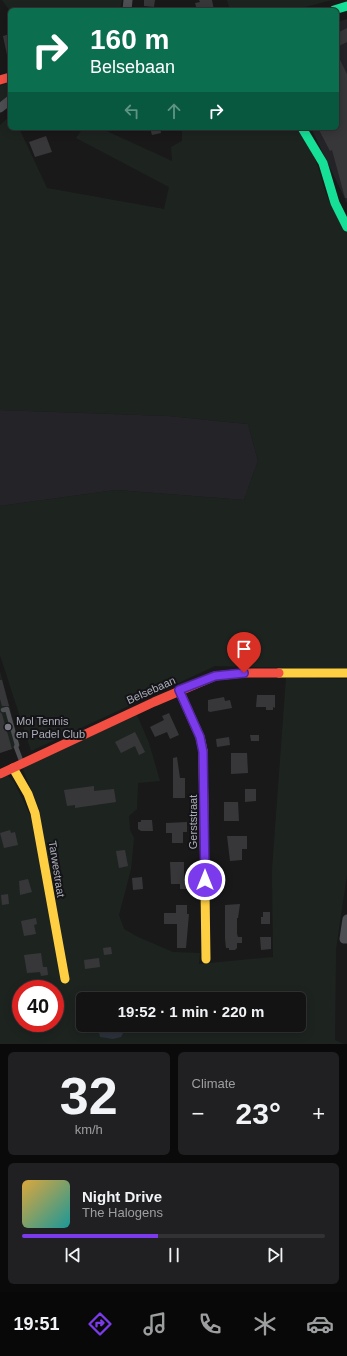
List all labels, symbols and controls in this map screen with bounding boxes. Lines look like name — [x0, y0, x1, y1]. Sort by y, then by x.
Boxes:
icon: right — [24, 24, 76, 76]
text: 160 m — [90, 24, 169, 55]
text: Belsebaan — [90, 57, 175, 77]
icon: left — [121, 100, 143, 122]
icon: ahead — [163, 100, 185, 122]
icon: right — [205, 100, 227, 122]
pin — [227, 632, 261, 673]
icon: arrive — [233, 638, 255, 660]
street label: Belsebaan — [125, 674, 177, 706]
place label: Mol Tennis en Padel Club — [16, 715, 85, 740]
marker: Mol Tennis en Padel Club — [3, 722, 13, 732]
street label: Gerststraat — [187, 795, 199, 849]
street label: Tarwestraat — [47, 840, 67, 898]
position arrow — [184, 859, 226, 901]
speed limit sign: 40 — [12, 980, 64, 1032]
text: 19:52 · 1 min · 220 m — [118, 1003, 264, 1020]
text: 32 — [60, 1067, 118, 1125]
text: Climate — [192, 1076, 236, 1091]
text: 23° — [236, 1097, 281, 1130]
text: − — [192, 1101, 204, 1126]
text: + — [312, 1101, 325, 1126]
text: km/h — [75, 1122, 103, 1137]
text: Night Drive — [82, 1188, 162, 1205]
text: The Halogens — [82, 1205, 163, 1220]
icon: previous — [62, 1244, 84, 1266]
icon: pause — [163, 1244, 185, 1266]
icon: next — [264, 1244, 286, 1266]
icon: directions — [86, 1310, 114, 1338]
icon: music — [141, 1310, 169, 1338]
icon: phone — [196, 1310, 224, 1338]
icon: climate — [251, 1310, 279, 1338]
icon: car — [306, 1310, 334, 1338]
text: 19:51 — [13, 1314, 59, 1334]

